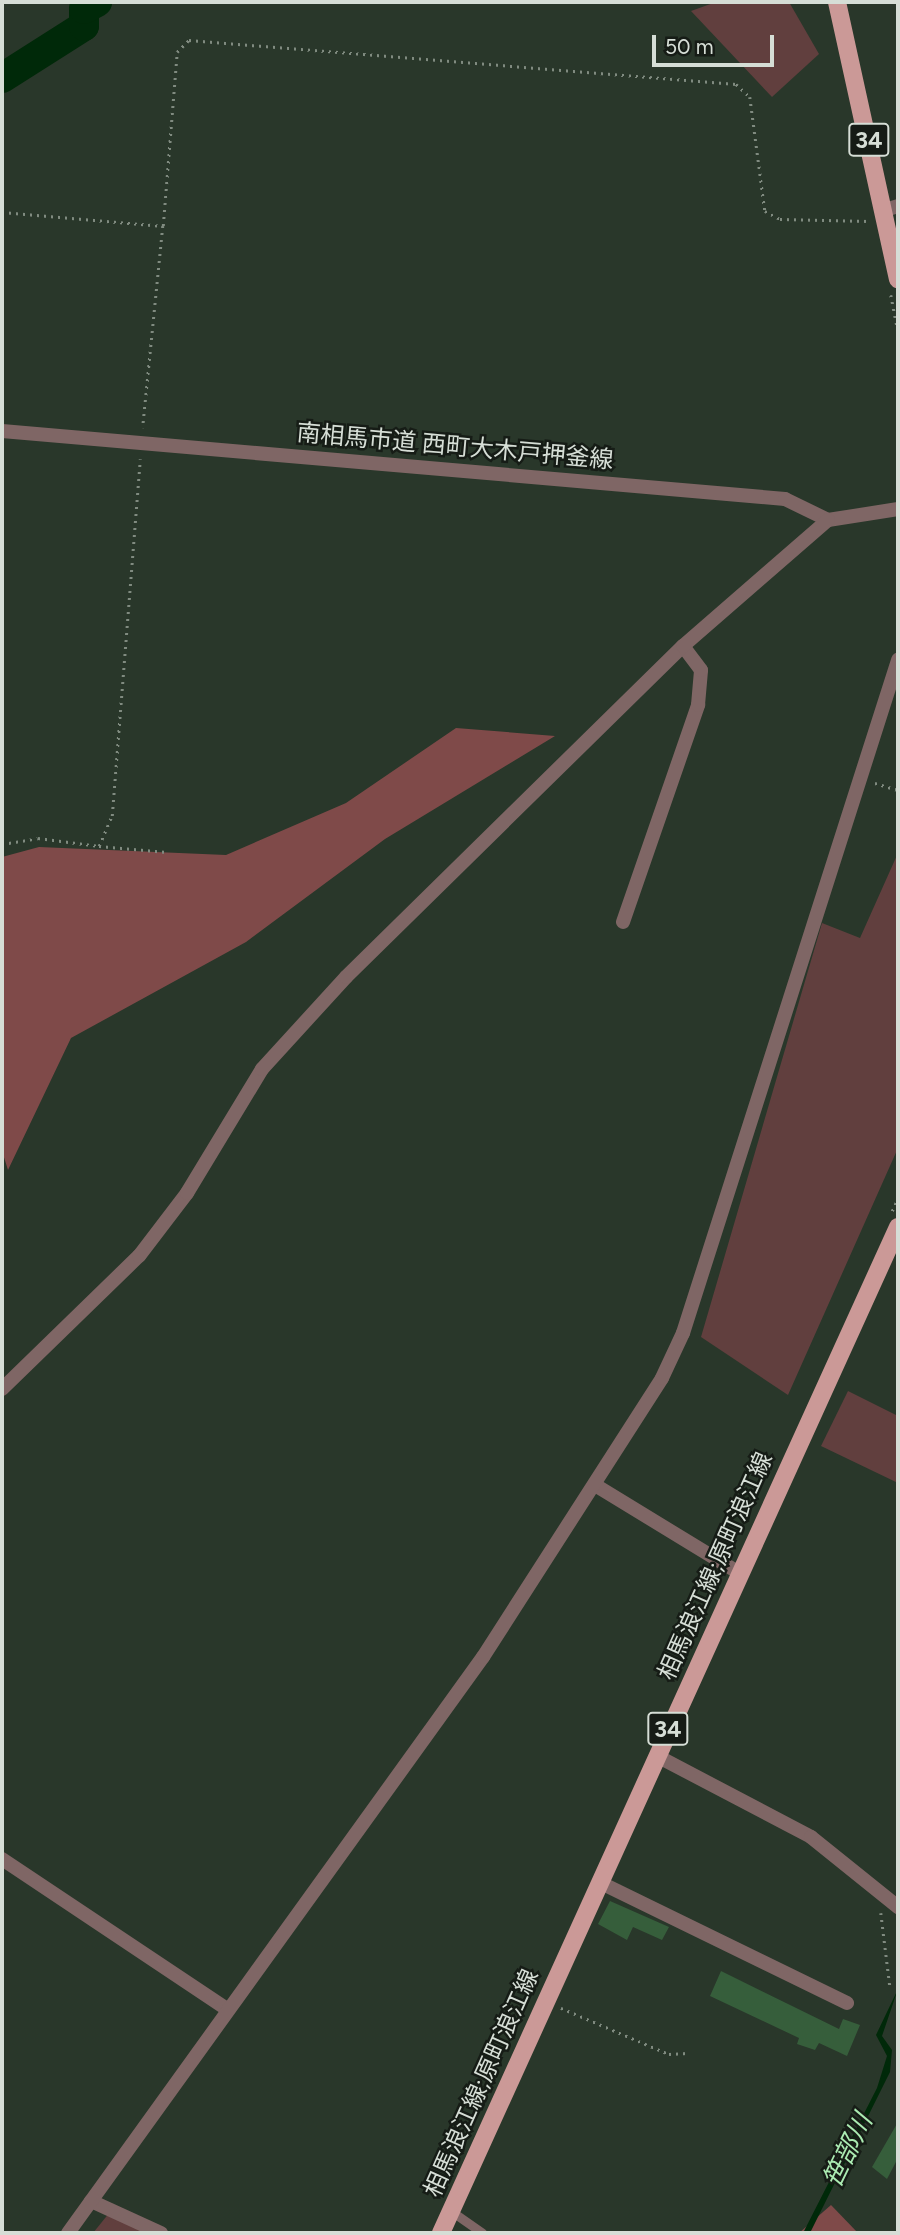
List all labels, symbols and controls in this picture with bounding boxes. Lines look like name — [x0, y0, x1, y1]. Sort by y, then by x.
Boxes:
scale bar — [655, 21, 778, 65]
text: 50 m — [665, 34, 714, 59]
road number: 34 — [848, 120, 890, 160]
street label: 南相馬市道 西町大木戸押釜線 — [295, 418, 615, 474]
street label: 相馬浪江線;原町浪江線 — [652, 1448, 778, 1684]
road number: 34 — [647, 1710, 689, 1748]
street label: 相馬浪江線;原町浪江線 — [418, 1965, 544, 2201]
water label: 笹部川 — [817, 2109, 879, 2193]

